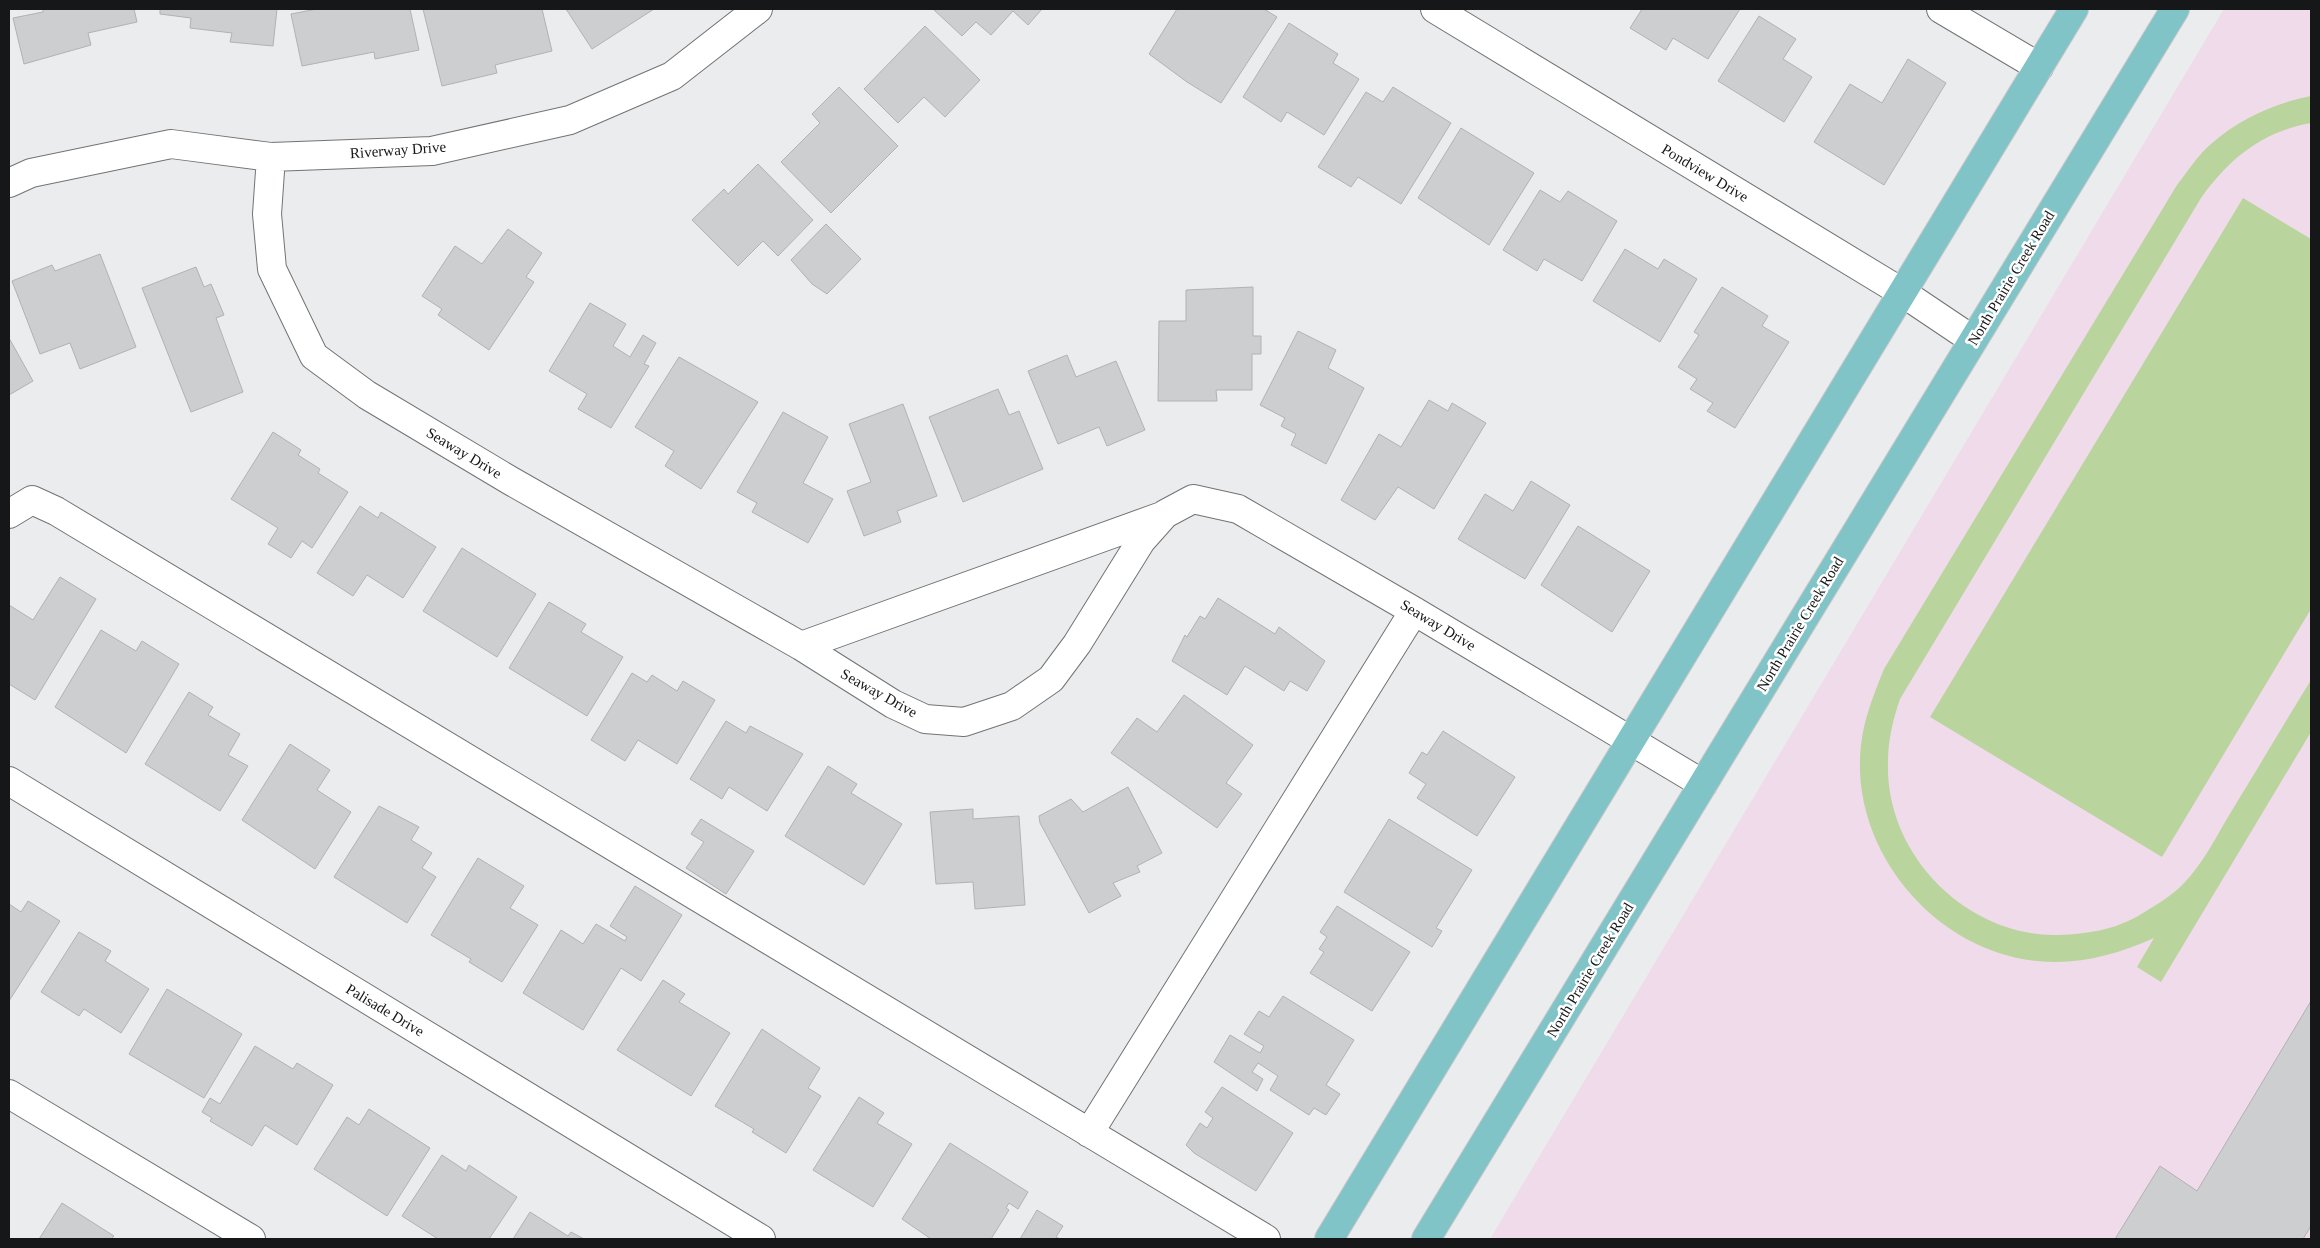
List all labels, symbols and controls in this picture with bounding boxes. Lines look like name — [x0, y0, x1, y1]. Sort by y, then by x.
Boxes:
street label: Riverway Drive — [349, 139, 447, 161]
street label: Pondview Drive — [1659, 141, 1751, 205]
street label: North Prairie Creek Road — [1965, 208, 2058, 348]
street label: Seaway Drive — [424, 424, 505, 482]
street label: North Prairie Creek Road — [1754, 554, 1847, 694]
street label: Seaway Drive — [1398, 596, 1479, 654]
street label: Seaway Drive — [838, 666, 920, 721]
street label: North Prairie Creek Road — [1544, 900, 1637, 1040]
street label: Palisade Drive — [343, 981, 427, 1040]

